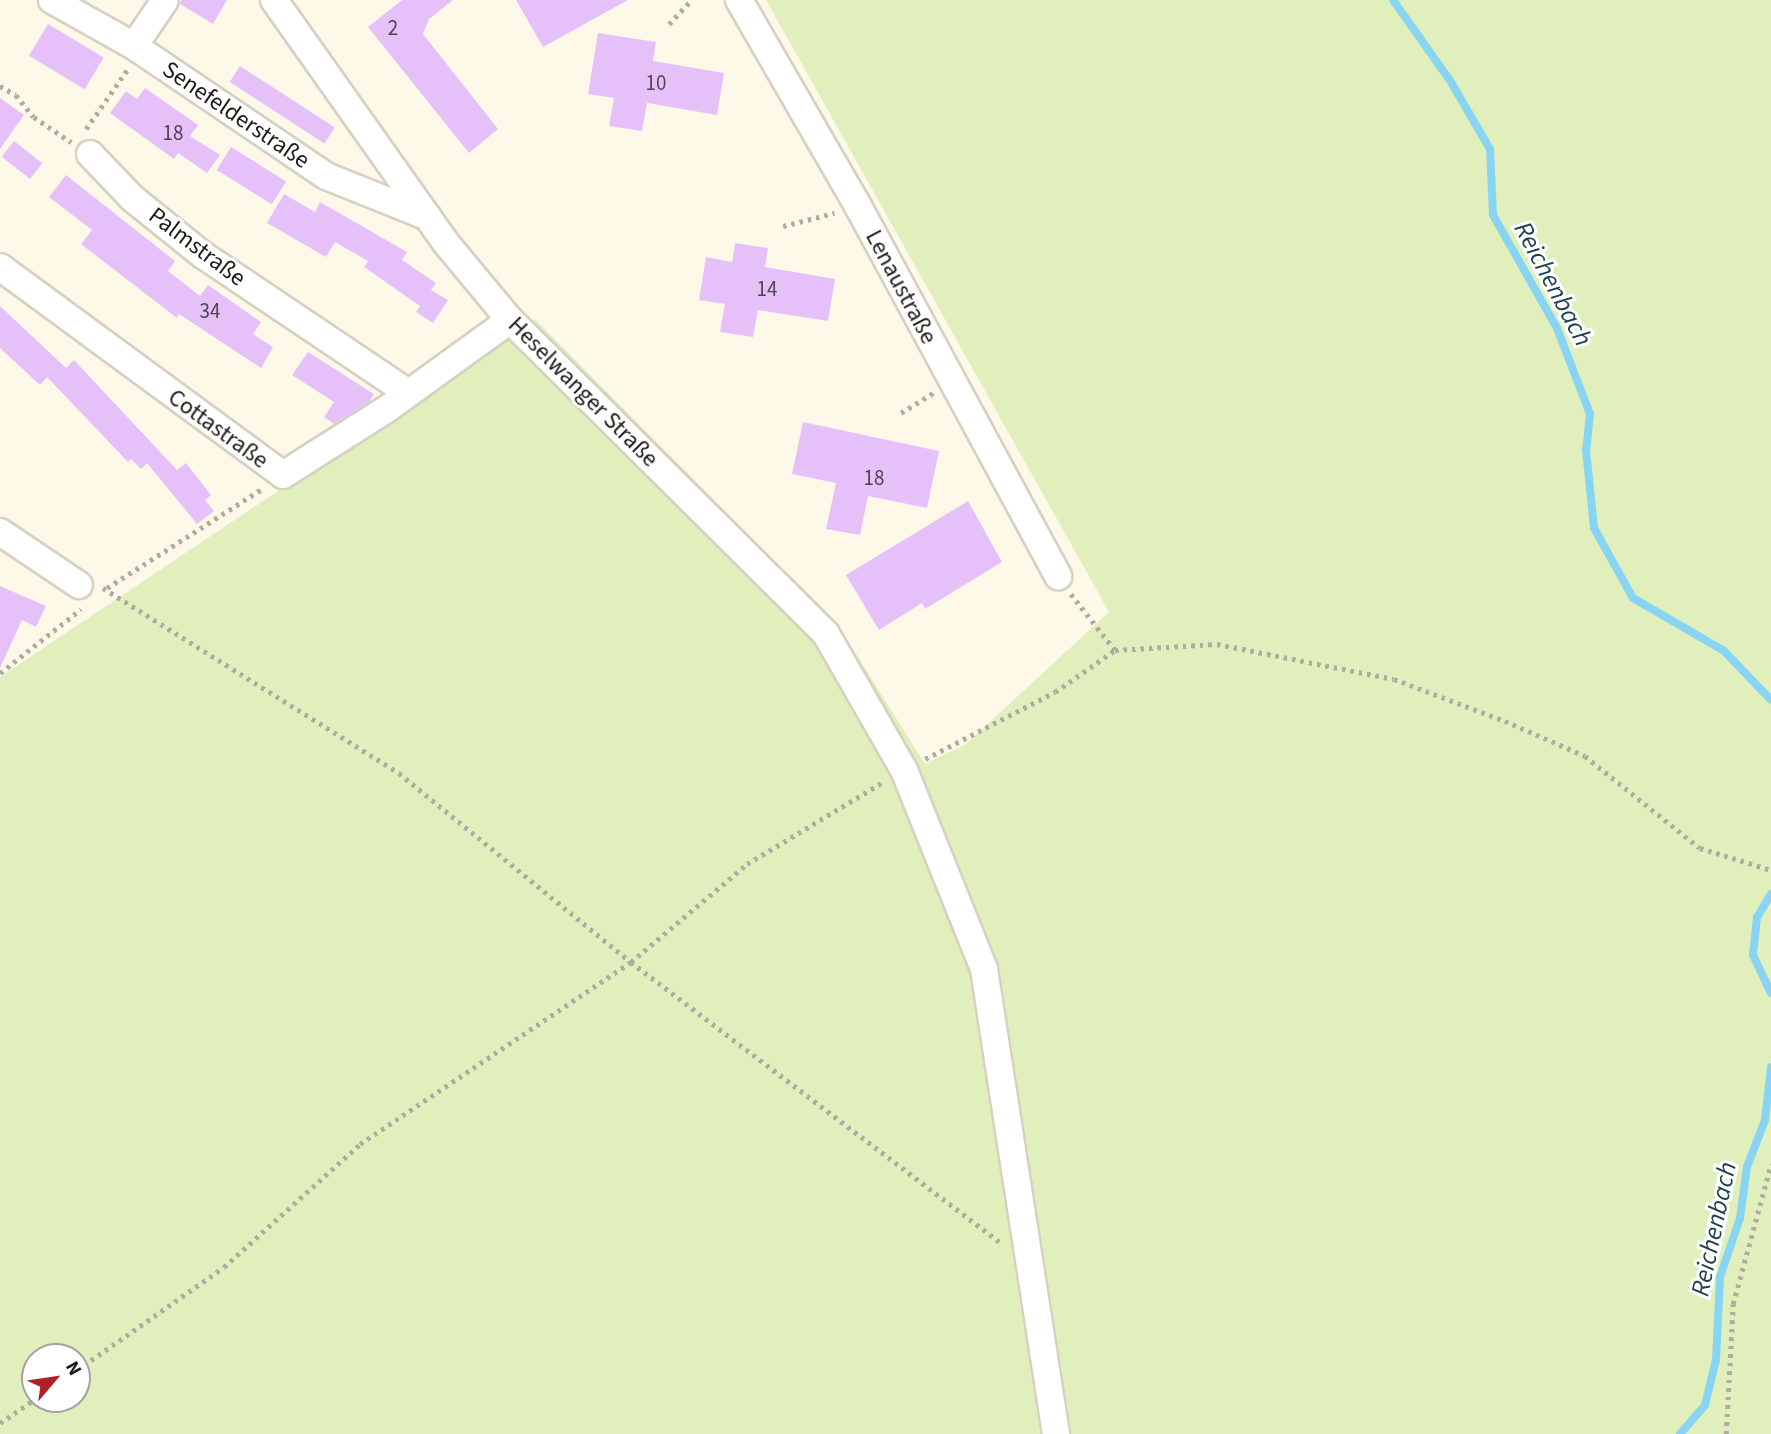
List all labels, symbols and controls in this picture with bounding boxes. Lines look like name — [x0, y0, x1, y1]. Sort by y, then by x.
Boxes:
house number: 2 — [388, 15, 398, 41]
street label: Senefelderstraße — [157, 55, 315, 175]
house number: 10 — [646, 70, 666, 96]
house number: 18 — [163, 120, 183, 146]
street label: Palmstraße — [143, 201, 251, 293]
water label: Reichenbach — [1507, 216, 1599, 352]
street label: Lenaustraße — [859, 225, 943, 349]
house number: 14 — [757, 276, 777, 302]
house number: 34 — [200, 298, 220, 324]
street label: Heselwanger Straße — [502, 311, 664, 473]
street label: Cottastraße — [162, 383, 274, 475]
house number: 18 — [864, 465, 884, 491]
water label: Reichenbach — [1685, 1159, 1743, 1299]
north arrow — [21, 1343, 91, 1413]
text: N — [58, 1356, 88, 1381]

